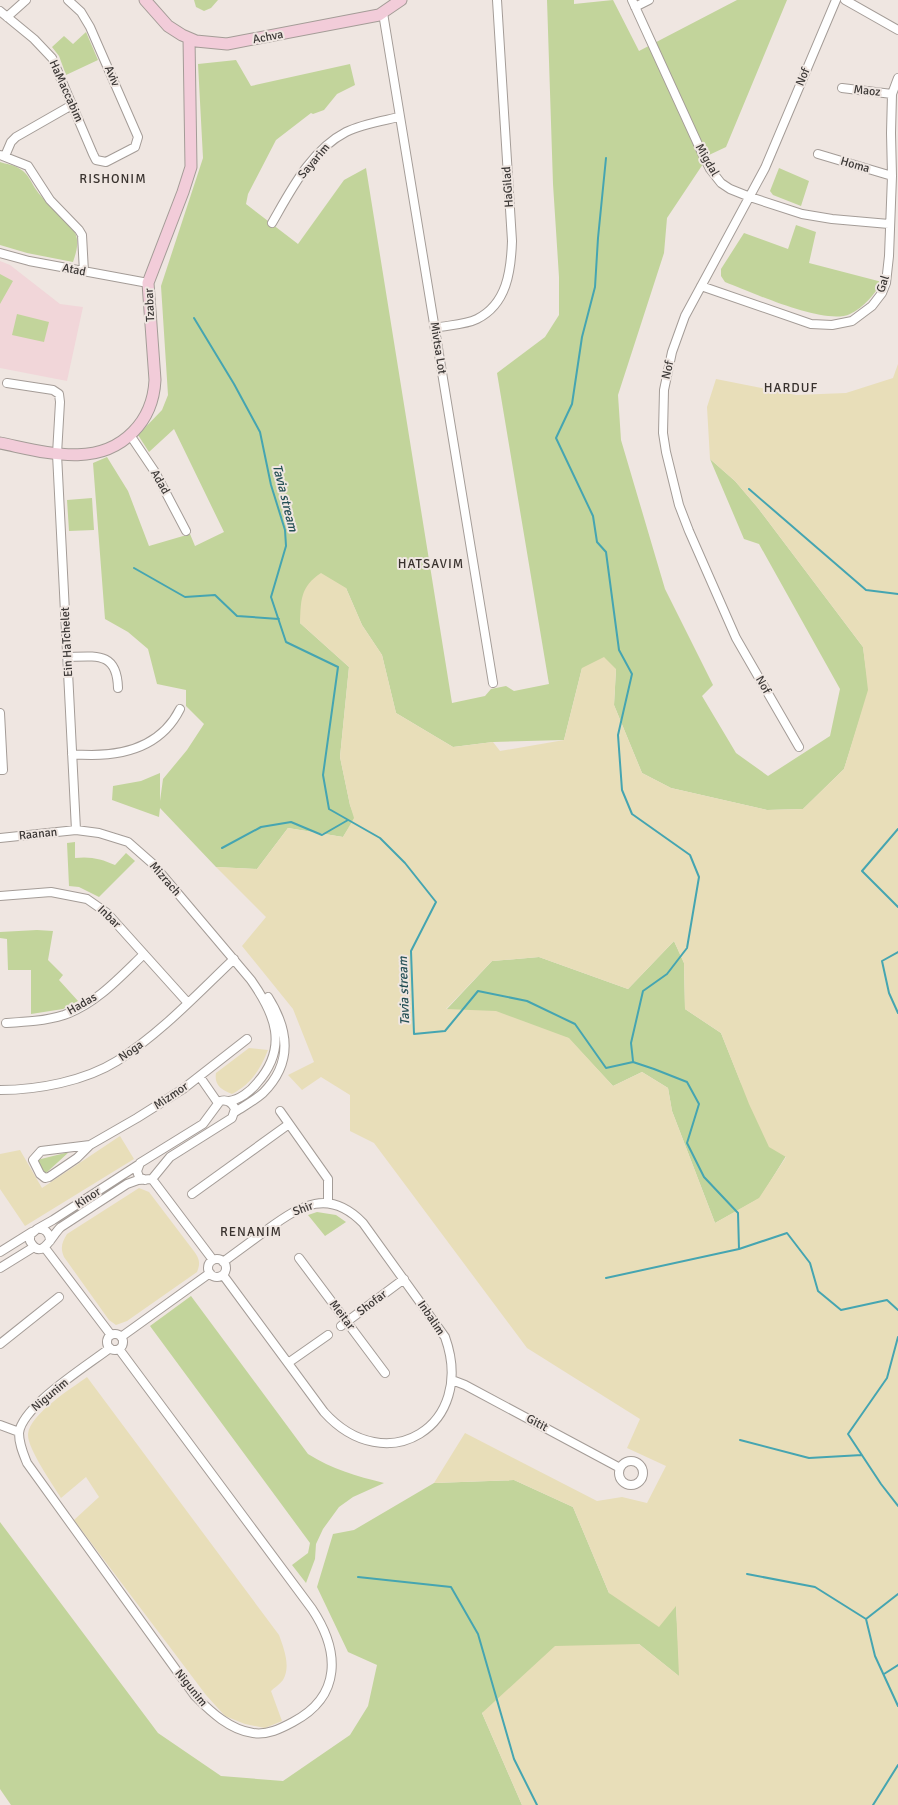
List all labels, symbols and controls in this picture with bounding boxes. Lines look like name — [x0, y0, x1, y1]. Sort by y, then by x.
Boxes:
street label: Achva — [251, 27, 285, 47]
street label: HaMaccabim — [46, 58, 86, 124]
street label: Aviv — [101, 63, 123, 89]
street label: Nof — [793, 65, 814, 88]
street label: Maoz — [853, 82, 881, 100]
street label: Sayarim — [295, 140, 333, 182]
street label: Migdal — [692, 141, 723, 179]
street label: Homa — [839, 154, 871, 176]
street label: HaGilad — [499, 166, 517, 208]
district label: RISHONIM — [79, 171, 147, 187]
street label: Atad — [61, 260, 87, 280]
street label: Gal — [873, 273, 893, 295]
street label: Tzabar — [142, 287, 158, 322]
street label: Mivtsa Lot — [426, 321, 450, 375]
street label: Nof — [659, 358, 678, 381]
district label: HARDUF — [764, 380, 818, 396]
water label: Tavia stream — [269, 463, 301, 534]
street label: Adad — [147, 467, 173, 497]
district label: HATSAVIM — [398, 556, 464, 572]
street label: Ein HaTchelet — [58, 607, 76, 677]
street label: Nof — [752, 673, 775, 698]
street label: Raanan — [18, 825, 58, 843]
street label: Mizrach — [146, 859, 184, 899]
street label: Inbar — [94, 902, 124, 932]
water label: Tavia stream — [395, 956, 413, 1026]
street label: Hadas — [64, 990, 100, 1018]
street label: Noga — [116, 1037, 146, 1065]
street label: Mizmor — [151, 1079, 192, 1113]
street label: Kinor — [72, 1184, 104, 1212]
street label: Shir — [291, 1198, 316, 1220]
district label: RENANIM — [220, 1224, 282, 1240]
street label: Shofar — [354, 1286, 391, 1319]
street label: Meitar — [326, 1297, 358, 1333]
street label: Inbalim — [414, 1298, 448, 1338]
street label: Nigunim — [28, 1375, 72, 1415]
street label: Gitit — [524, 1411, 550, 1435]
street label: Nigunim — [171, 1666, 211, 1710]

